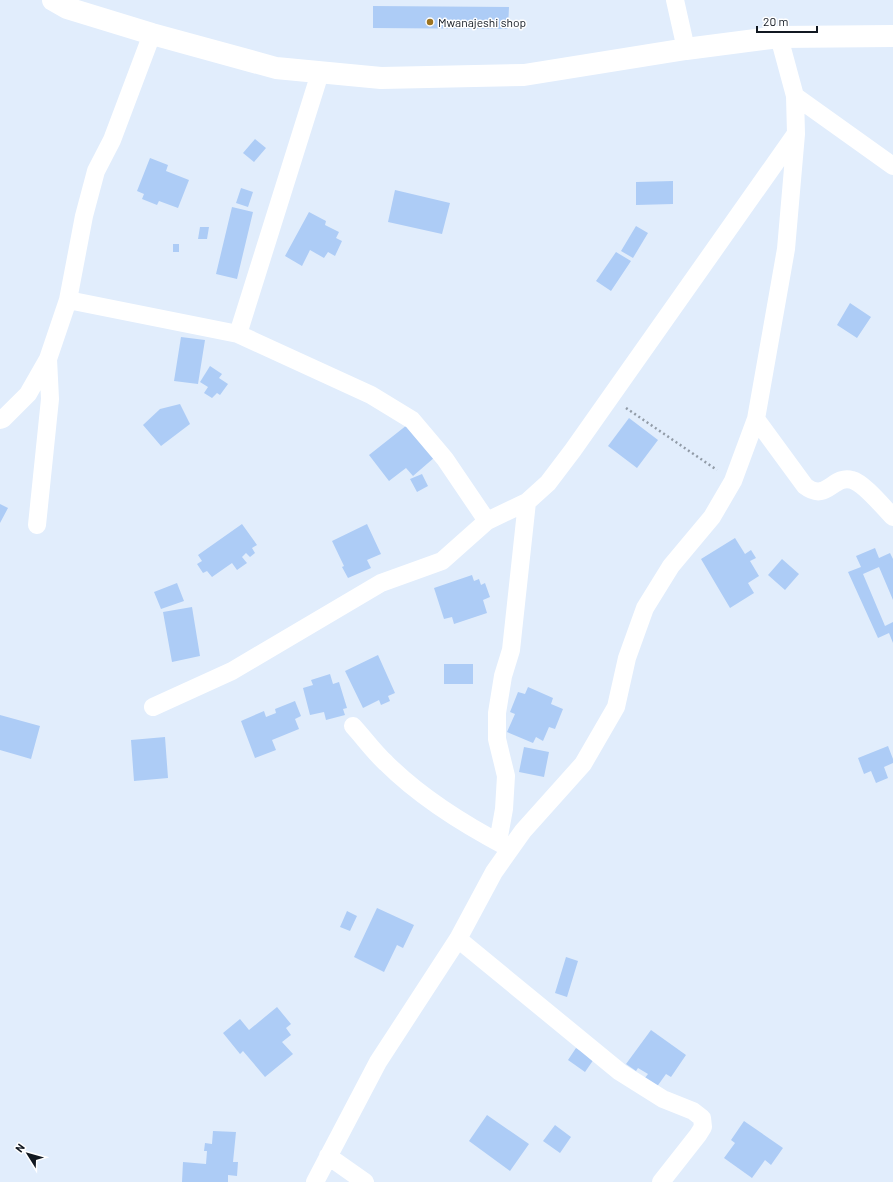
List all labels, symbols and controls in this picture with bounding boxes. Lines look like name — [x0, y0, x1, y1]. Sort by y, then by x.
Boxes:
scale bar — [757, 8, 817, 34]
text: 20 m — [763, 14, 789, 28]
place label: Mwanajeshi shop — [438, 15, 526, 29]
marker: Mwanajeshi shop — [425, 17, 435, 27]
north arrow — [8, 1134, 48, 1174]
text: N — [12, 1141, 27, 1155]

